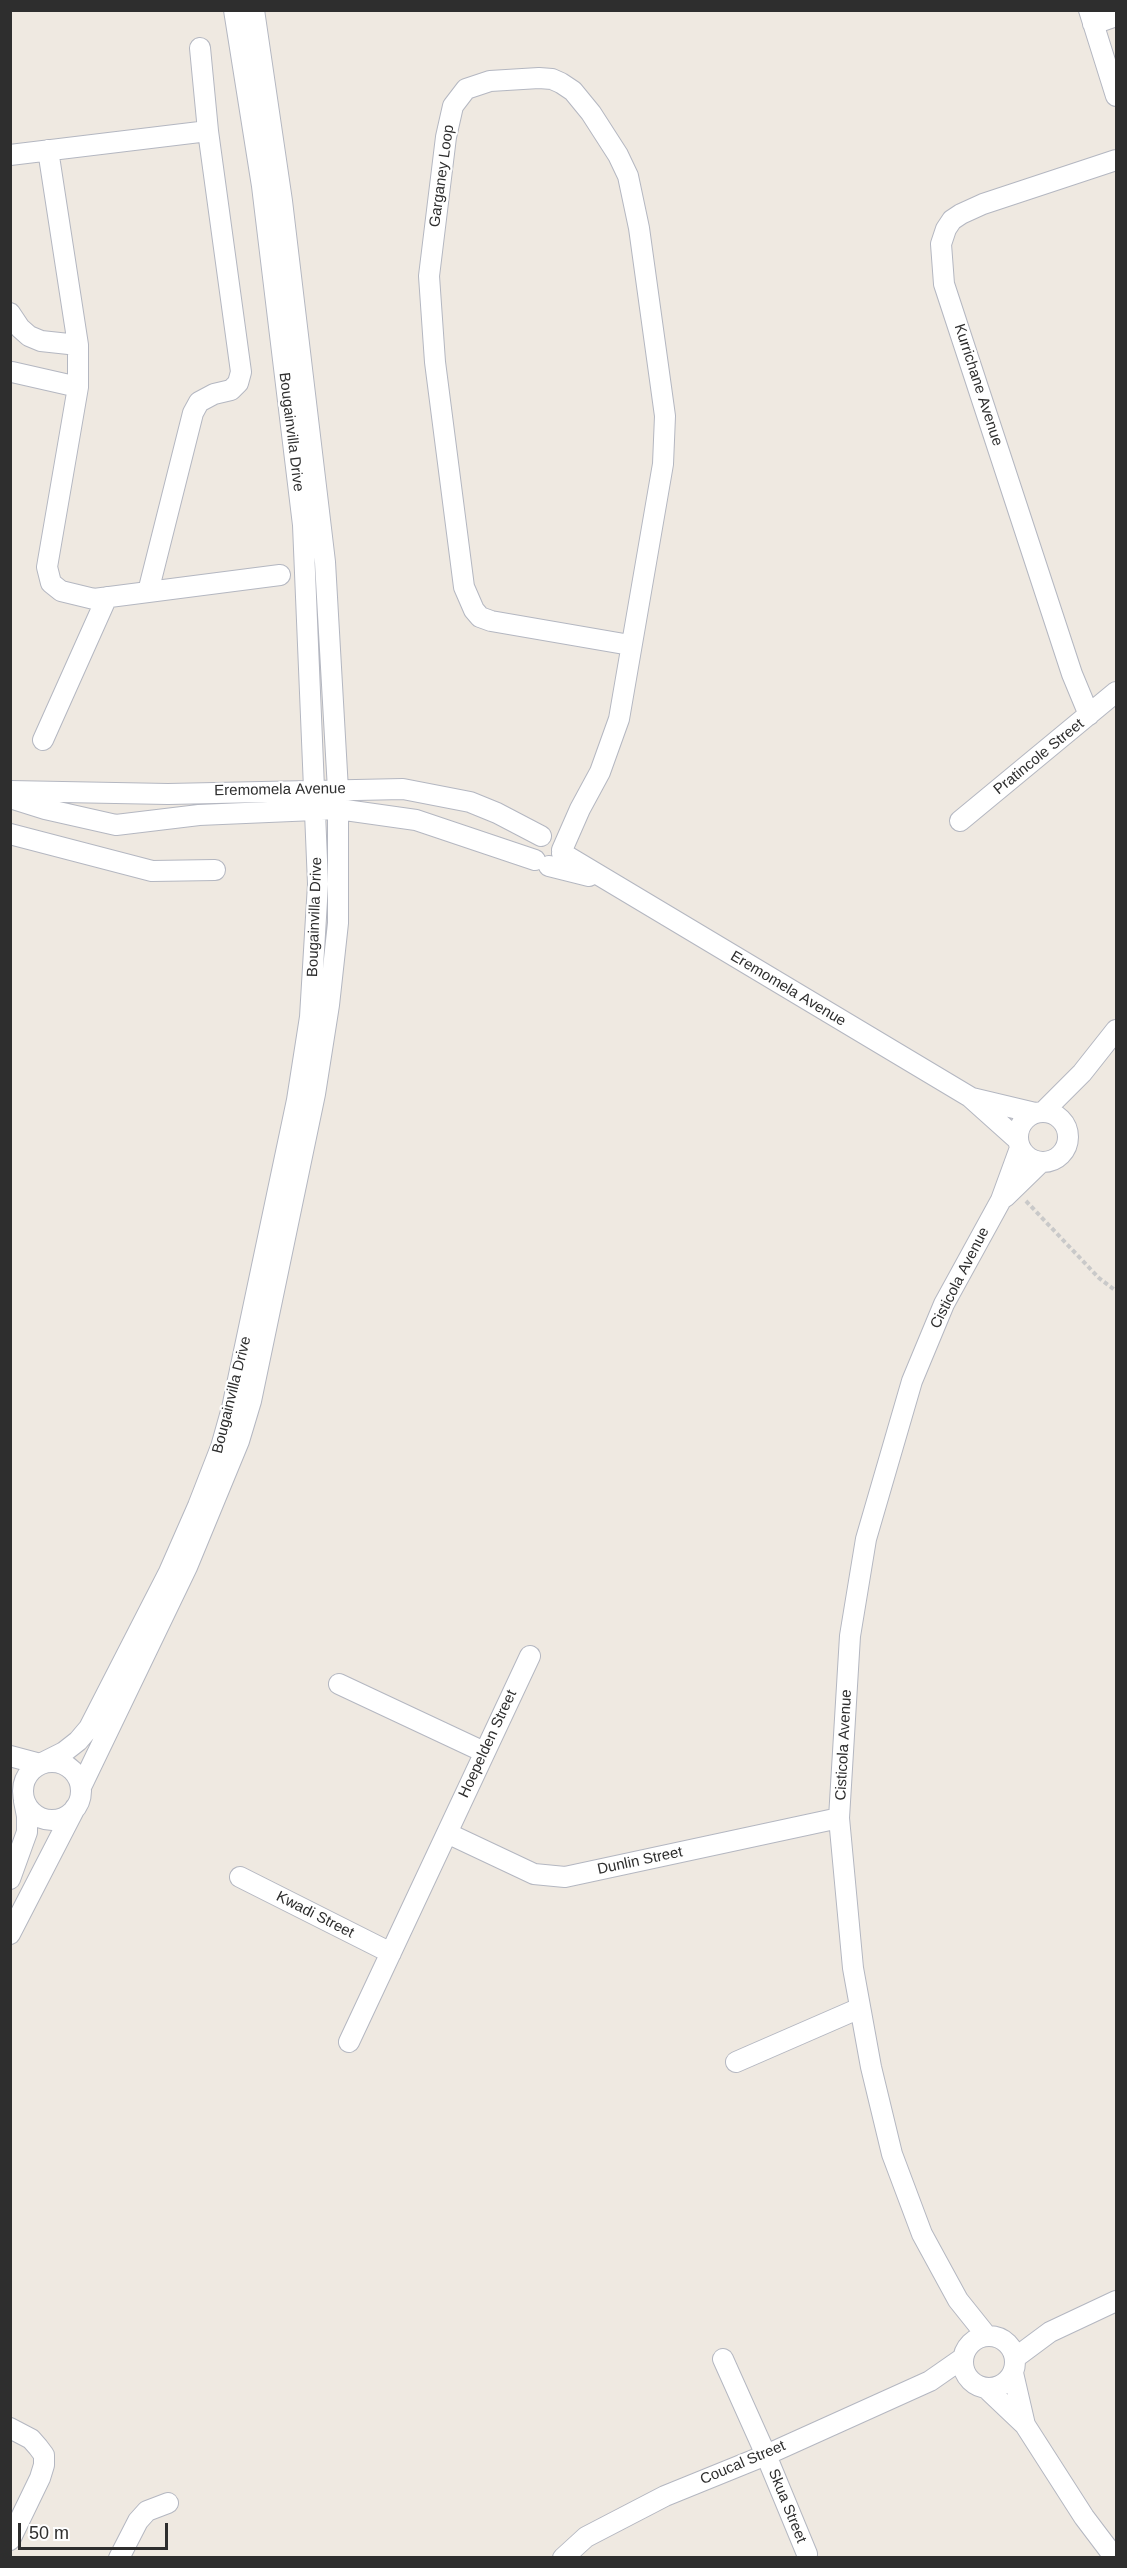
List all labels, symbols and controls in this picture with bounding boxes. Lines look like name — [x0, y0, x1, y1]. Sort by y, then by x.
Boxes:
street label: Garganey Loop — [426, 124, 458, 228]
street label: Kurrichane Avenue — [950, 322, 1006, 448]
street label: Bougainvilla Drive — [275, 371, 307, 493]
street label: Pratincole Street — [990, 715, 1088, 799]
street label: Eremomela Avenue — [214, 780, 346, 800]
street label: Bougainvilla Drive — [304, 857, 326, 977]
street label: Eremomela Avenue — [727, 947, 849, 1031]
street label: Cisticola Avenue — [927, 1224, 993, 1332]
street label: Bougainvilla Drive — [209, 1335, 255, 1455]
street label: Hoepelden Street — [455, 1687, 521, 1801]
street label: Cisticola Avenue — [832, 1689, 856, 1801]
street label: Dunlin Street — [596, 1843, 684, 1879]
street label: Kwadi Street — [273, 1888, 357, 1942]
street label: Coucal Street — [698, 2437, 788, 2489]
street label: Skua Street — [764, 2466, 810, 2546]
scale bar — [21, 2511, 171, 2549]
text: 50 m — [29, 2523, 69, 2543]

